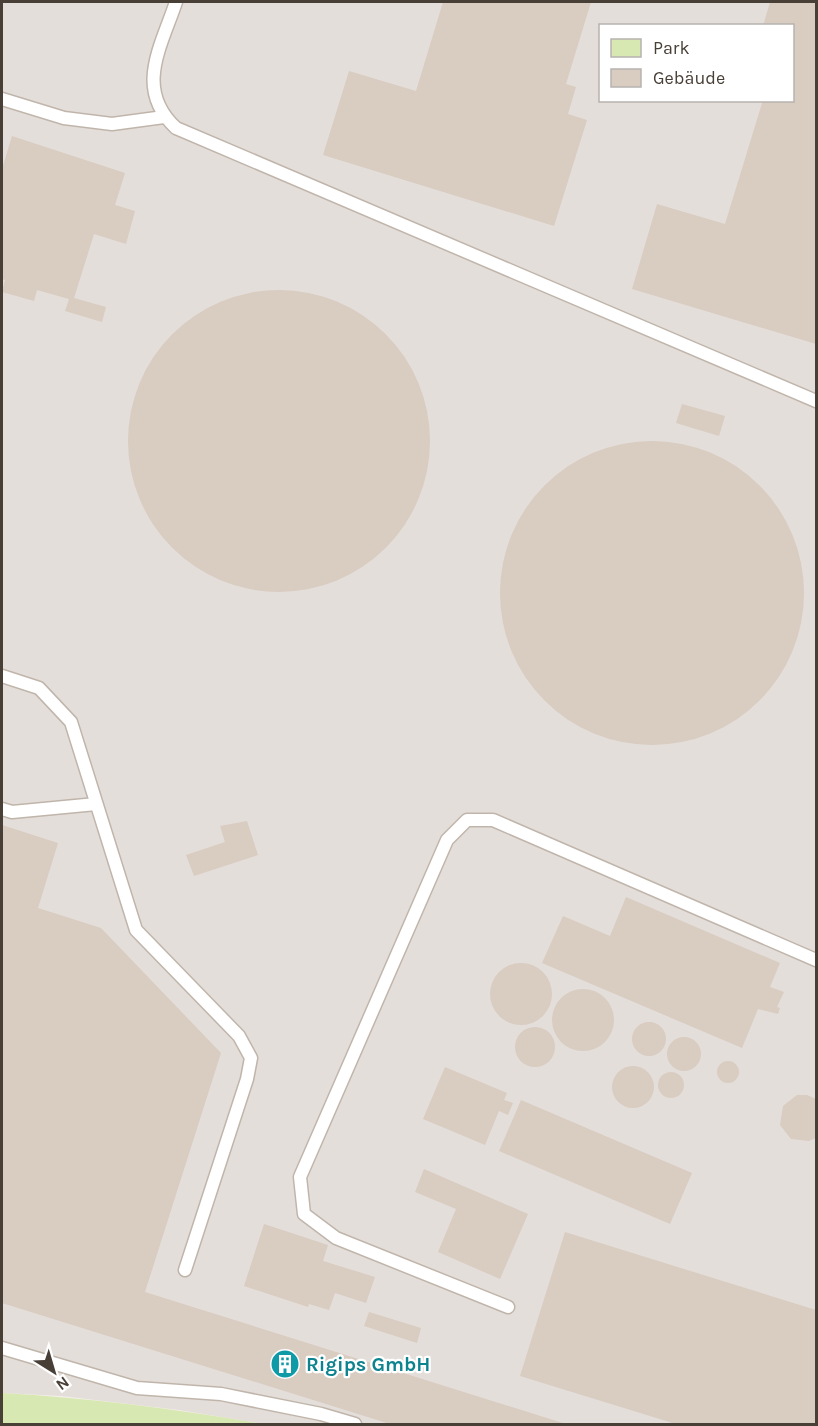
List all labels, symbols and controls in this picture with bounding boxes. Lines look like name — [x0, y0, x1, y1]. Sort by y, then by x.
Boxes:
legend — [599, 24, 794, 102]
text: Park — [653, 37, 690, 59]
text: Gebäude — [653, 67, 725, 89]
north arrow — [24, 1342, 84, 1402]
building icon: Rigips GmbH — [269, 1348, 301, 1380]
place label: Rigips GmbH — [306, 1353, 430, 1376]
text: N — [52, 1373, 73, 1395]

